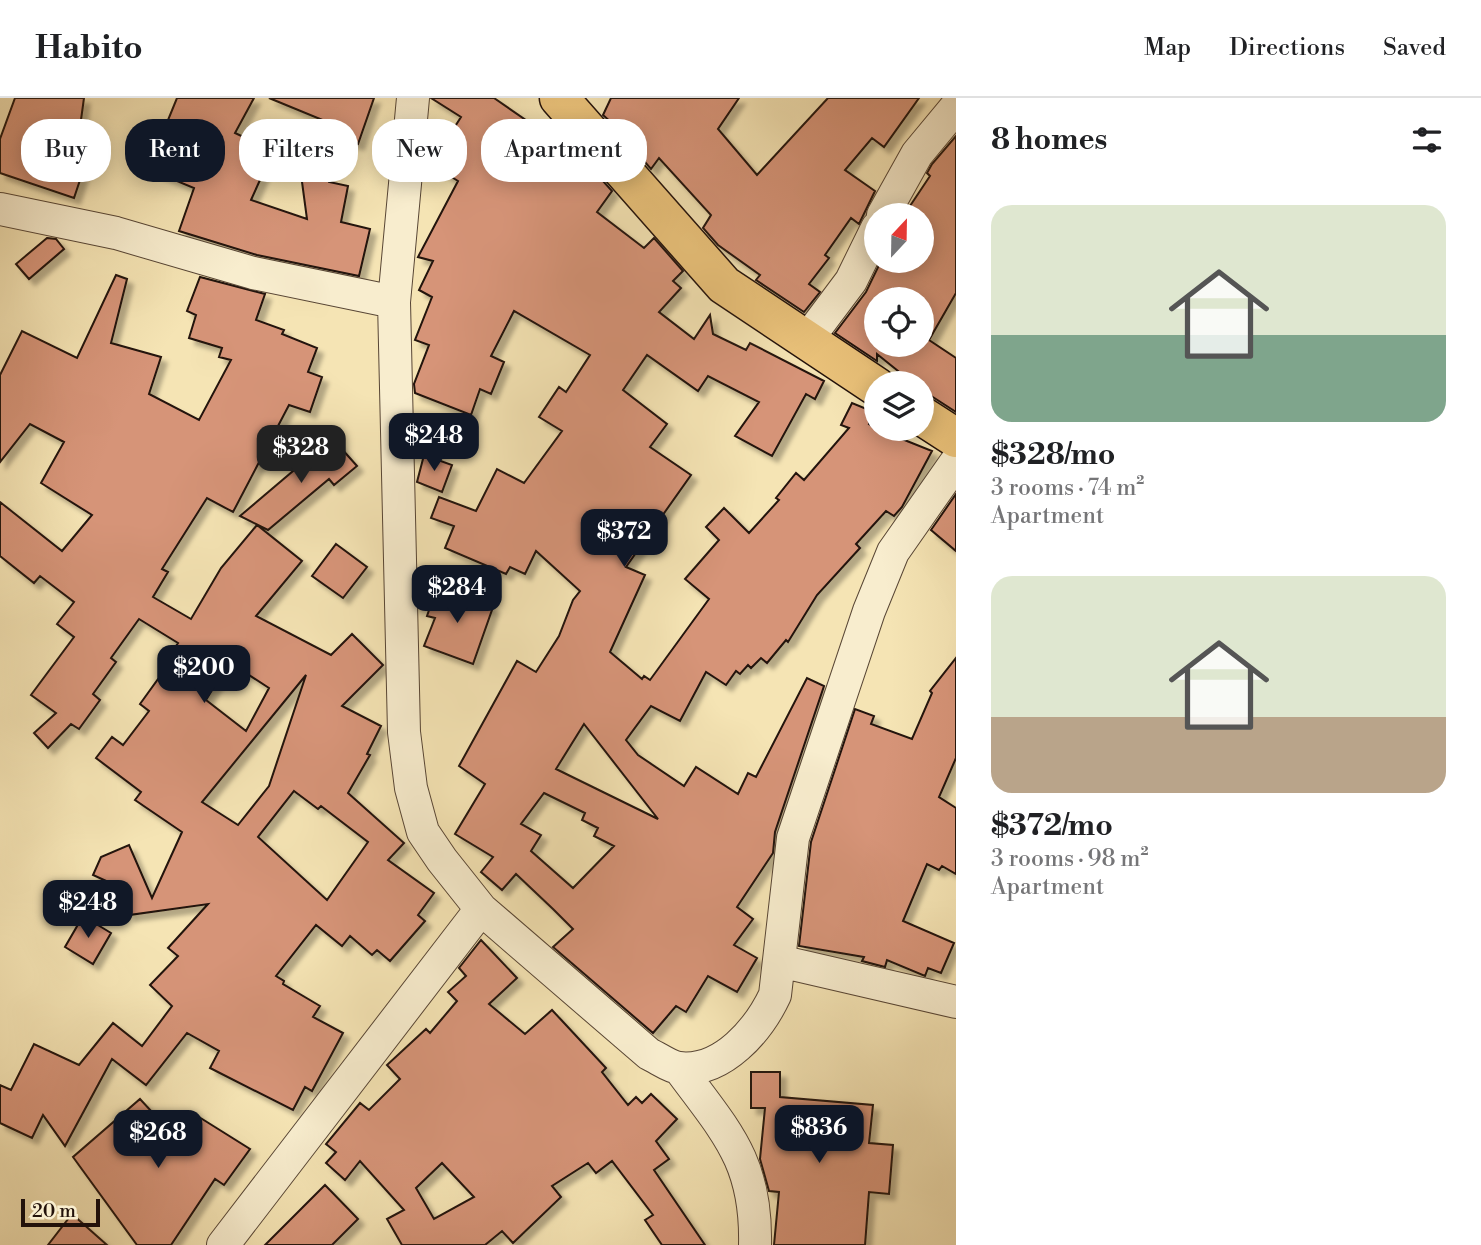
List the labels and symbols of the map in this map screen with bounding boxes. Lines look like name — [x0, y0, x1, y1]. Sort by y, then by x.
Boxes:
north arrow — [864, 203, 934, 273]
pin: $248 — [393, 414, 475, 473]
pin: $328 — [260, 426, 342, 485]
pin: $372 — [583, 510, 665, 569]
pin: $284 — [416, 566, 498, 625]
pin: $200 — [163, 646, 245, 705]
pin: $248 — [47, 880, 129, 940]
pin: $836 — [778, 1105, 860, 1165]
pin: $268 — [117, 1110, 199, 1170]
scale bar — [21, 1196, 100, 1228]

